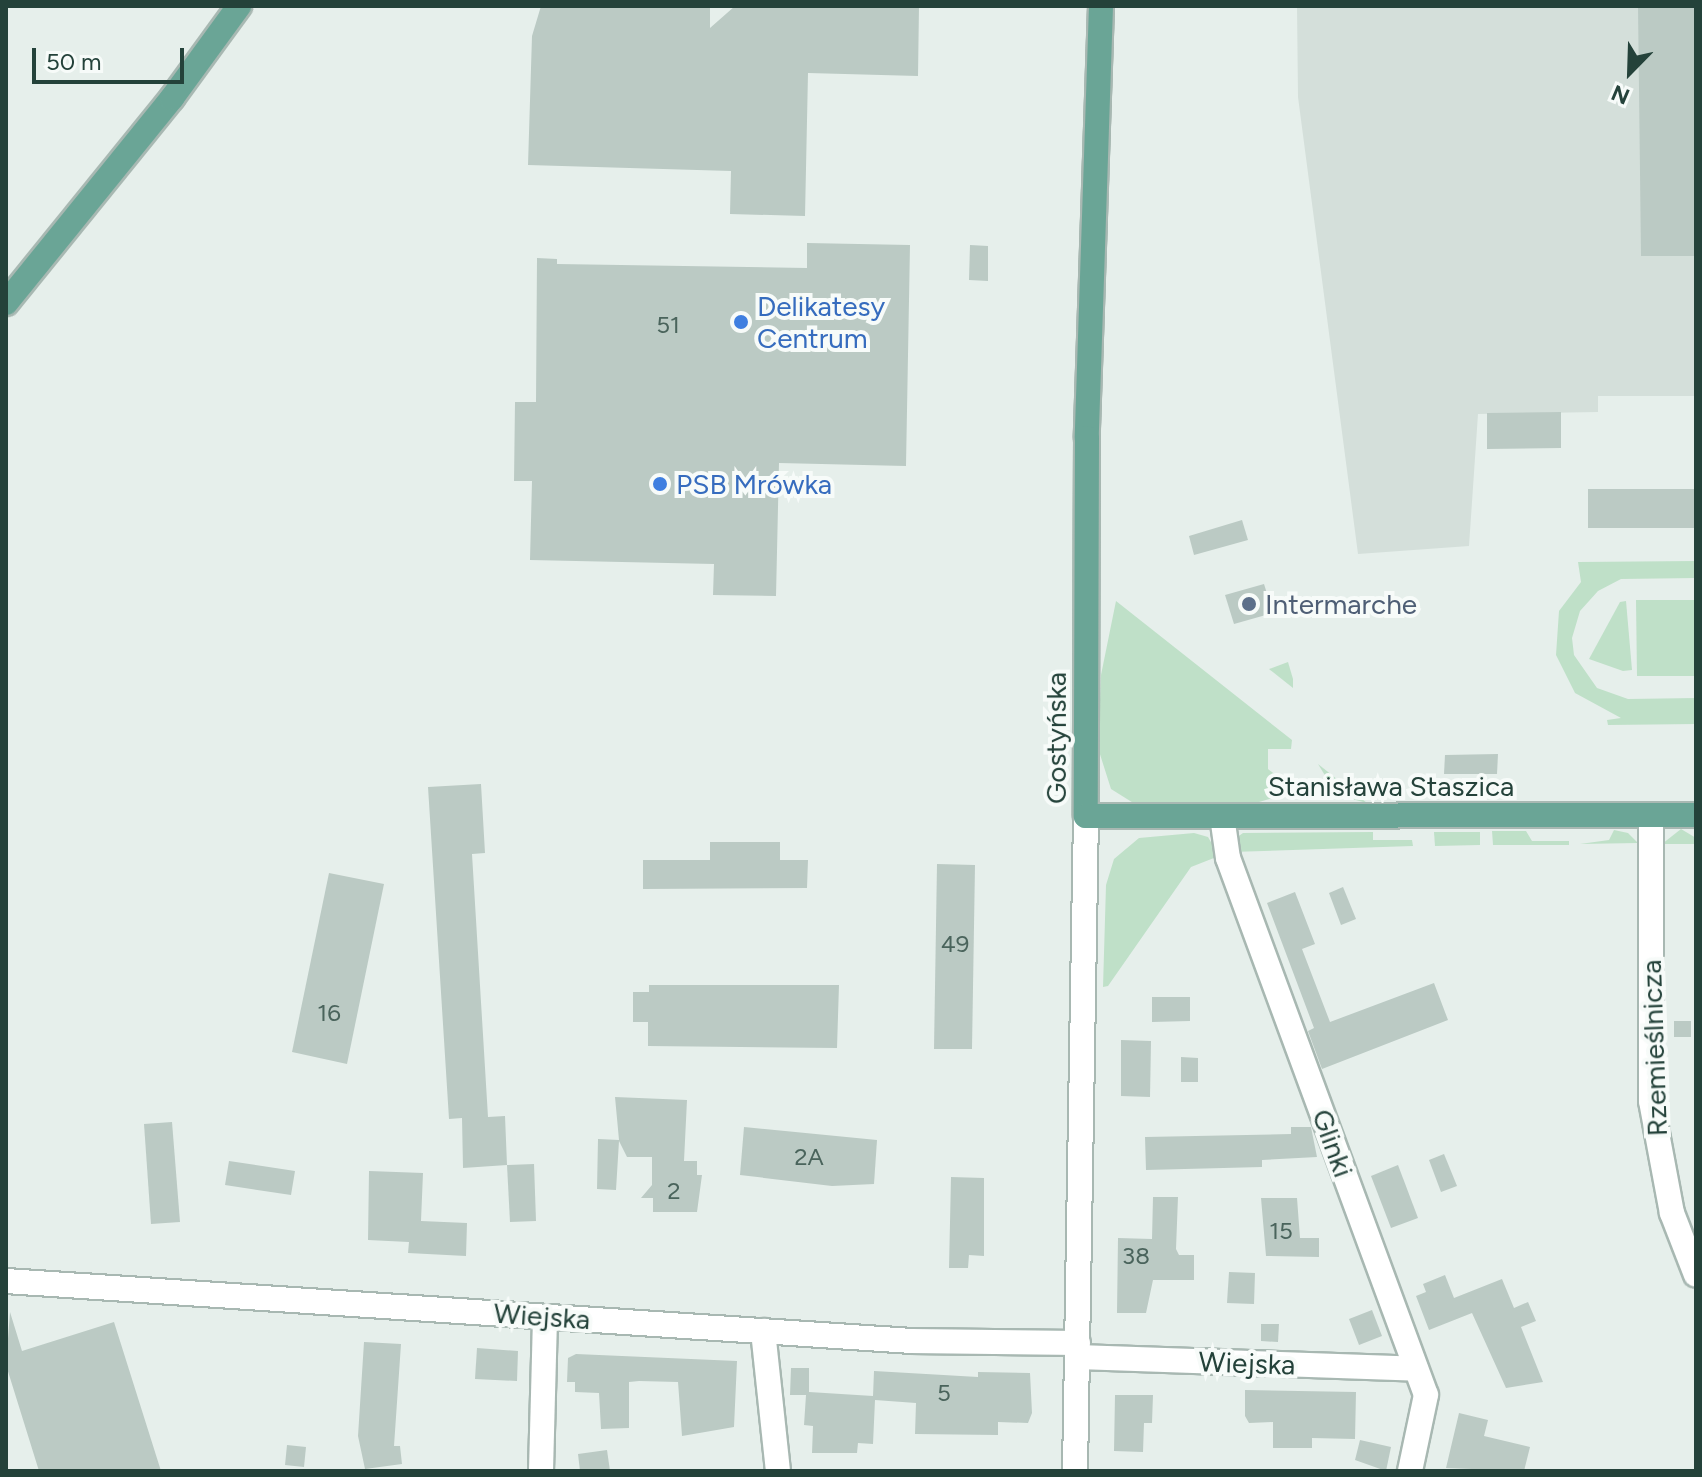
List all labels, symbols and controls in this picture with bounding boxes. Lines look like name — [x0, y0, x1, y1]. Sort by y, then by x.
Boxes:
scale bar — [36, 32, 188, 82]
north arrow — [1590, 32, 1670, 112]
text: 50 m — [46, 47, 102, 76]
text: N — [1607, 79, 1634, 110]
place label: Delikatesy Centrum — [757, 289, 885, 355]
house number: 51 — [656, 311, 680, 339]
marker: Delikatesy Centrum — [732, 313, 750, 331]
place label: PSB Mrówka — [676, 467, 832, 501]
marker: PSB Mrówka — [651, 475, 669, 493]
place label: Intermarche — [1265, 587, 1417, 621]
marker: Intermarche — [1240, 595, 1258, 613]
street label: Gostyńska — [1039, 672, 1073, 804]
street label: Stanisława Staszica — [1268, 769, 1514, 803]
house number: 49 — [941, 930, 969, 958]
street label: Rzemieślnicza — [1634, 959, 1674, 1137]
house number: 16 — [317, 999, 341, 1027]
street label: Glinki — [1305, 1105, 1361, 1181]
house number: 2A — [794, 1143, 824, 1171]
house number: 2 — [667, 1177, 681, 1205]
house number: 15 — [1269, 1217, 1293, 1245]
house number: 38 — [1122, 1242, 1150, 1270]
street label: Wiejska — [493, 1296, 591, 1336]
street label: Wiejska — [1198, 1345, 1296, 1381]
house number: 5 — [937, 1379, 951, 1407]

